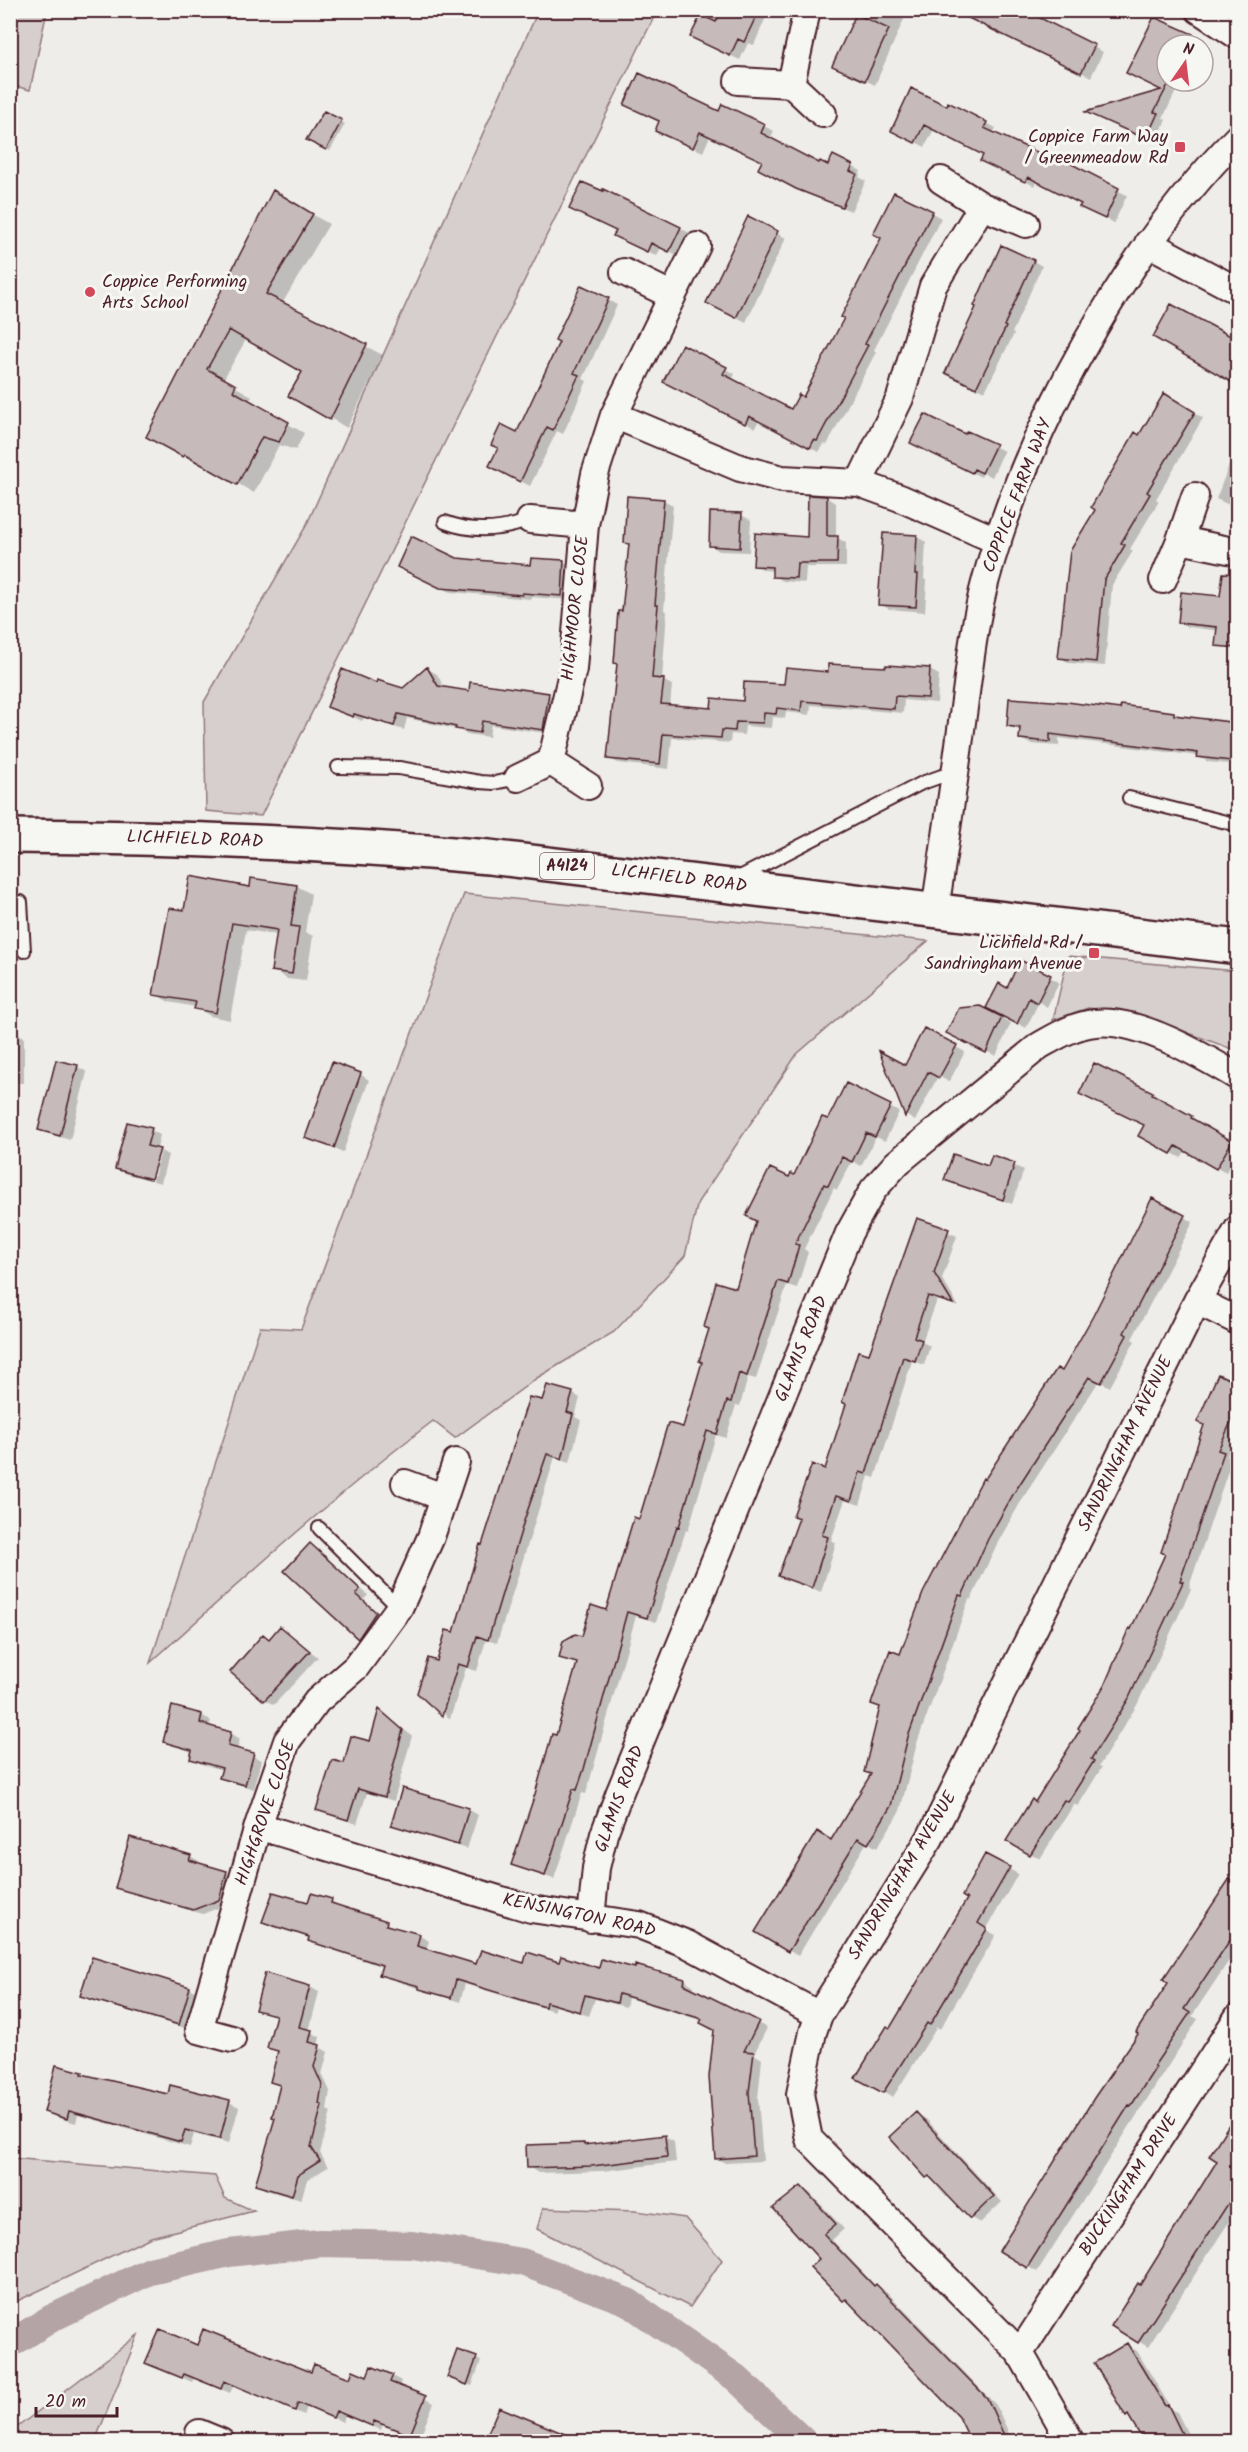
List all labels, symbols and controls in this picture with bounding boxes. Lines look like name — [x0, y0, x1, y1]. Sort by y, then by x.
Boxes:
north arrow — [1155, 33, 1215, 93]
text: N — [1180, 37, 1196, 63]
place label: Coppice Farm Way / Greenmeadow Rd — [1025, 123, 1169, 173]
marker: Coppice Farm Way / Greenmeadow Rd — [1173, 140, 1187, 154]
place label: Coppice Performing Arts School — [102, 268, 247, 318]
marker: Coppice Performing Arts School — [83, 285, 97, 299]
street label: COPPICE FARM WAY — [975, 414, 1061, 577]
street label: HIGHMOOR CLOSE — [554, 533, 598, 682]
street label: LICHFIELD ROAD — [126, 823, 264, 857]
road number: A4124 — [540, 853, 594, 879]
street label: LICHFIELD ROAD — [609, 856, 749, 902]
place label: Lichfield Rd / Sandringham Avenue — [924, 929, 1084, 979]
marker: Lichfield Rd / Sandringham Avenue — [1087, 946, 1101, 960]
street label: GLAMIS ROAD — [767, 1291, 837, 1407]
street label: SANDRINGHAM AVENUE — [1071, 1351, 1181, 1537]
street label: HIGHGROVE CLOSE — [227, 1736, 305, 1890]
street label: GLAMIS ROAD — [587, 1741, 653, 1857]
street label: SANDRINGHAM AVENUE — [841, 1786, 965, 1966]
street label: KENSINGTON ROAD — [500, 1886, 659, 1946]
street label: BUCKINGHAM DRIVE — [1072, 2108, 1186, 2262]
scale bar — [36, 2380, 117, 2418]
text: 20 m — [45, 2388, 86, 2417]

